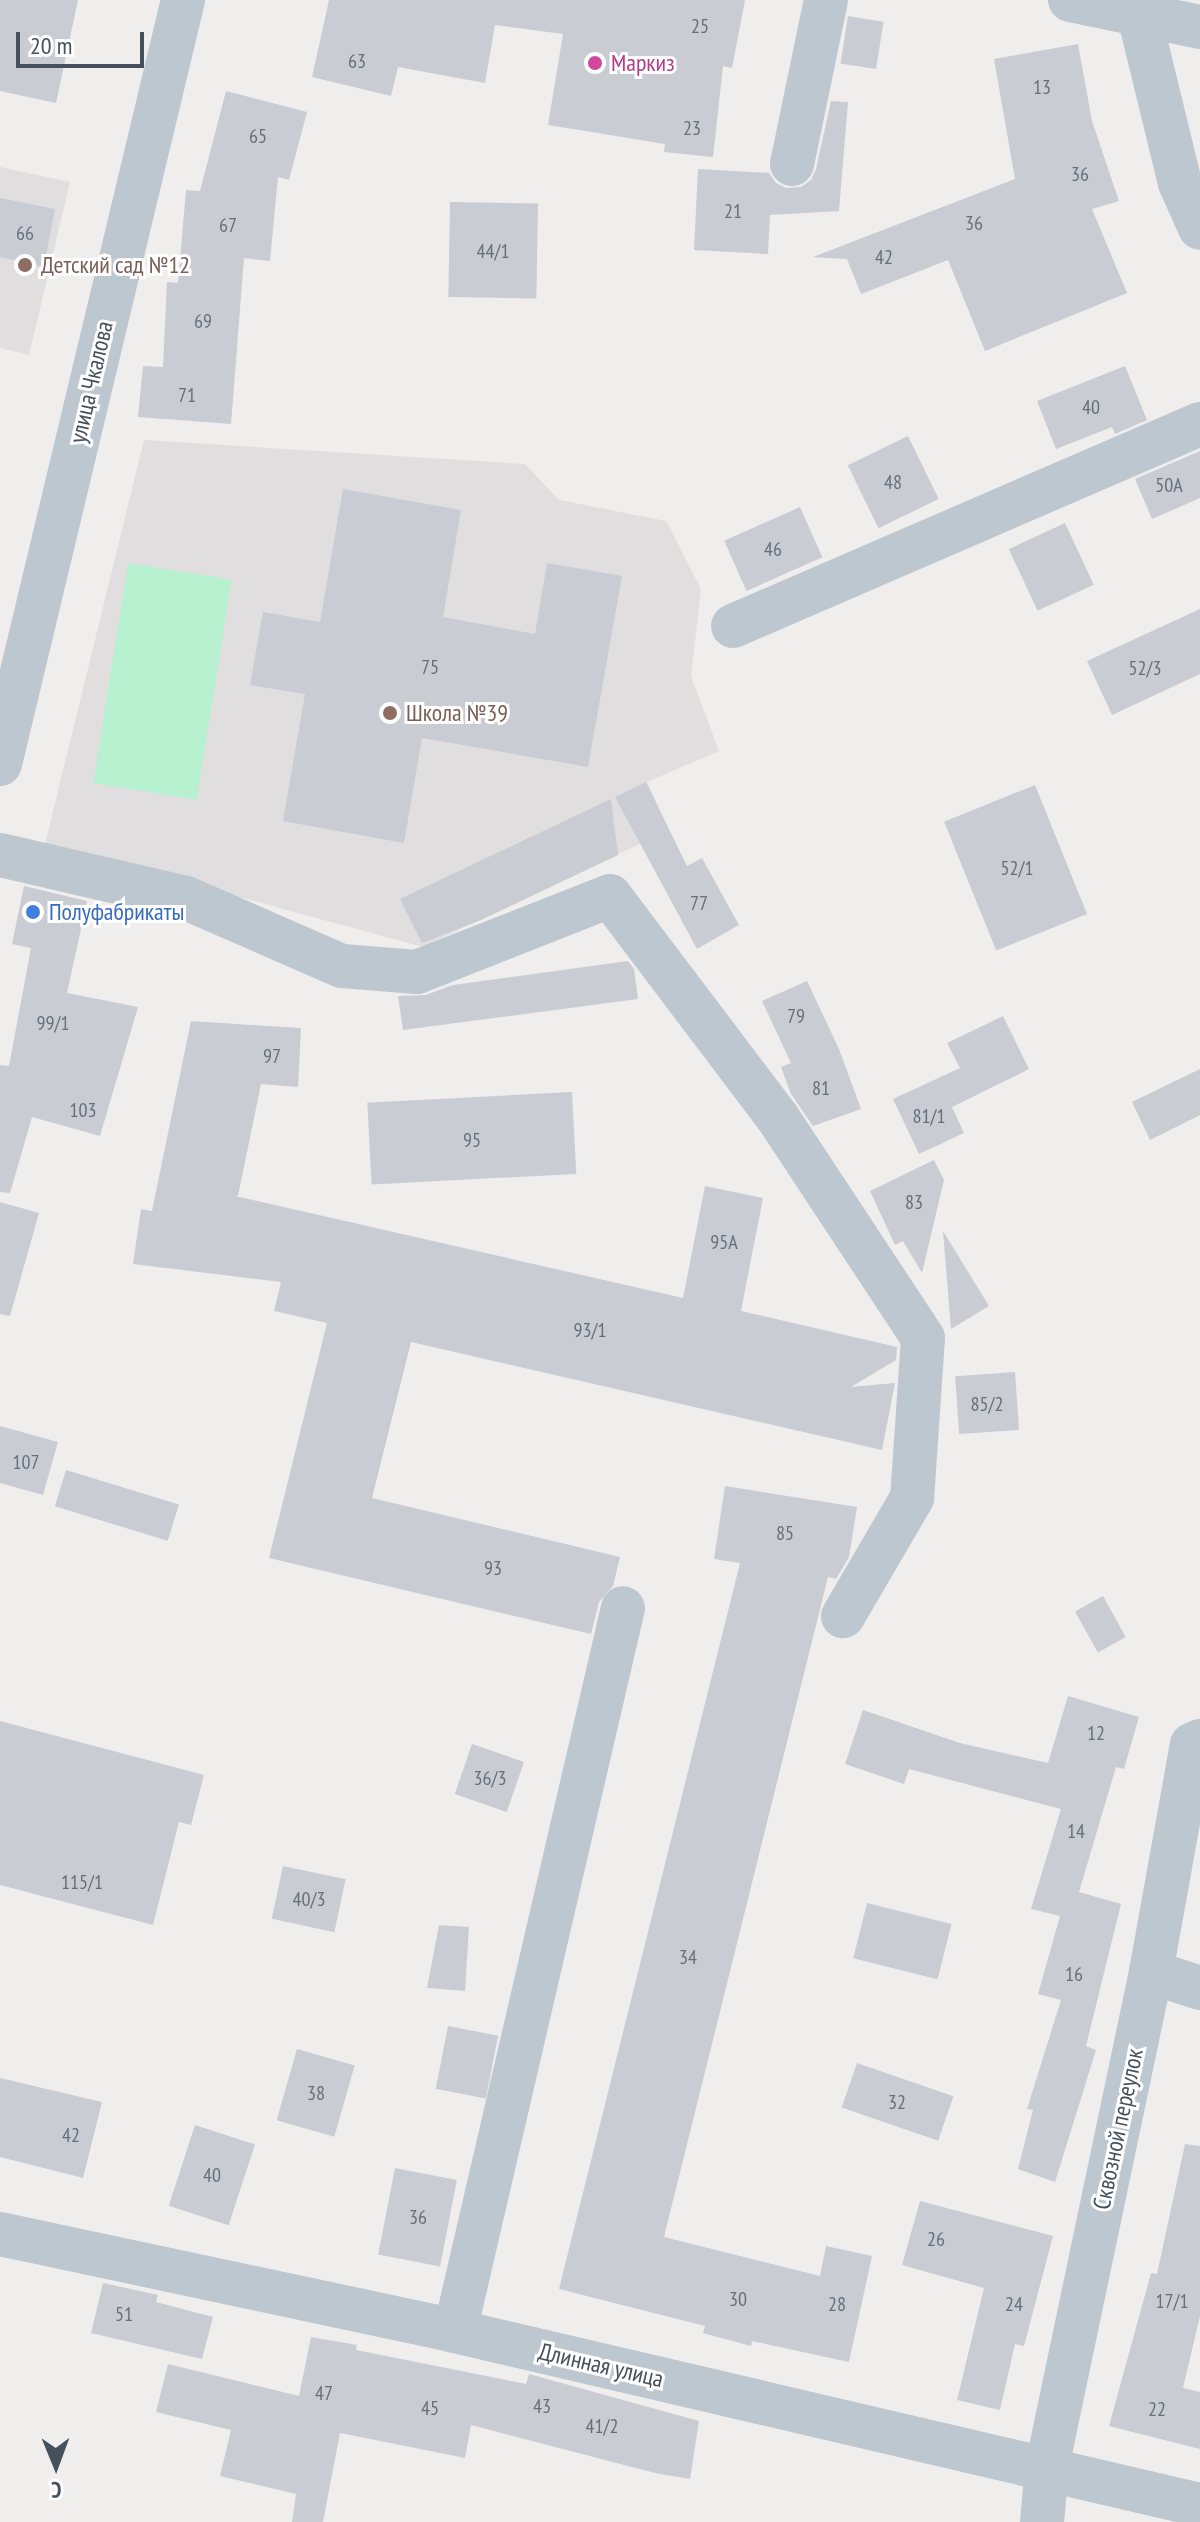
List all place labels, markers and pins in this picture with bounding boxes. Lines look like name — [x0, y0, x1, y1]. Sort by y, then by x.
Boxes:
place label: Маркиз — [611, 49, 675, 77]
marker: Маркиз — [586, 54, 604, 72]
place label: Детский сад №12 — [41, 251, 190, 279]
marker: Детский сад №12 — [16, 256, 34, 274]
place label: Школа №39 — [406, 699, 508, 727]
marker: Школа №39 — [381, 704, 399, 722]
place label: Полуфабрикаты — [49, 898, 184, 926]
marker: Полуфабрикаты — [24, 903, 42, 921]

